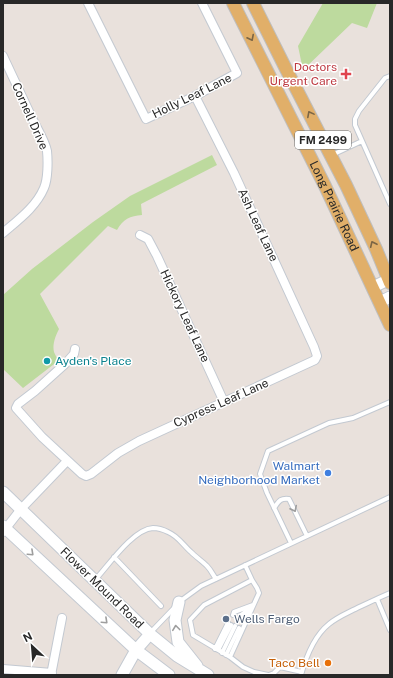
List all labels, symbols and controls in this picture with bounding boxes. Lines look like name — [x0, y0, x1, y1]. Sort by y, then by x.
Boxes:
one-way arrow — [246, 34, 253, 41]
place label: Doctors Urgent Care — [270, 60, 337, 88]
marker: Doctors Urgent Care — [340, 68, 352, 80]
street label: Holly Leaf Lane — [150, 71, 234, 121]
street label: Cornell Drive — [9, 80, 51, 152]
one-way arrow — [307, 111, 315, 119]
road number: FM 2499 — [295, 131, 351, 149]
street label: Long Prairie Road — [307, 159, 362, 254]
street label: Ash Leaf Lane — [235, 186, 281, 264]
one-way arrow — [370, 240, 378, 248]
street label: Hickory Leaf Lane — [157, 267, 213, 365]
place label: Ayden's Place — [55, 354, 132, 368]
marker: Ayden's Place — [42, 356, 52, 366]
street label: Cypress Leaf Lane — [171, 376, 271, 430]
place label: Walmart Neighborhood Market — [198, 459, 320, 487]
marker: Walmart Neighborhood Market — [323, 468, 333, 478]
one-way arrow — [289, 505, 297, 512]
street label: Flower Mound Road — [57, 545, 147, 631]
one-way arrow — [27, 548, 34, 555]
place label: Wells Fargo — [234, 612, 300, 626]
marker: Wells Fargo — [221, 614, 231, 624]
one-way arrow — [100, 617, 108, 624]
one-way arrow — [172, 625, 181, 631]
north arrow — [12, 626, 52, 666]
text: N — [21, 630, 34, 644]
place label: Taco Bell — [269, 656, 320, 670]
marker: Taco Bell — [323, 658, 333, 668]

